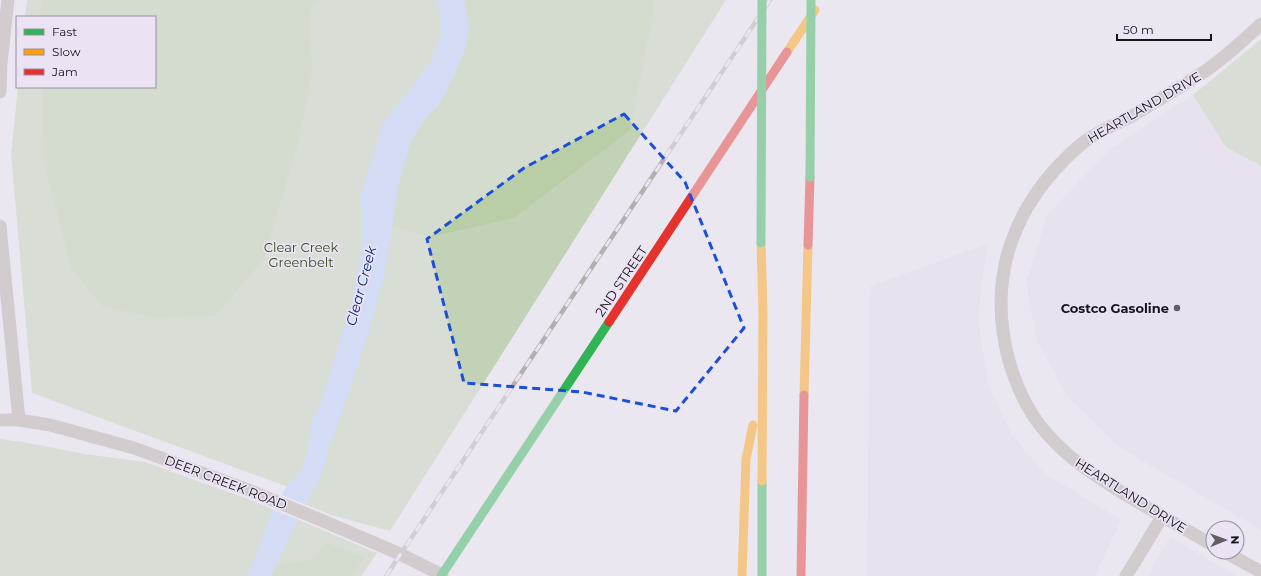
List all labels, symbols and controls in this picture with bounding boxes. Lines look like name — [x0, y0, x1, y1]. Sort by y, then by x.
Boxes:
legend — [16, 16, 156, 88]
scale bar — [1117, 16, 1211, 42]
text: 50 m — [1123, 22, 1154, 37]
text: Fast — [52, 24, 77, 39]
text: Slow — [52, 44, 81, 59]
text: Jam — [51, 64, 78, 79]
street label: HEARTLAND DRIVE — [1084, 68, 1204, 146]
park label: Clear Creek Greenbelt — [264, 239, 338, 270]
street label: 2ND STREET — [592, 242, 651, 319]
water label: Clear Creek — [342, 244, 380, 328]
place label: Costco Gasoline — [1061, 300, 1169, 316]
marker: Costco Gasoline — [1172, 303, 1182, 313]
street label: DEER CREEK ROAD — [163, 451, 290, 513]
street label: HEARTLAND DRIVE — [1072, 454, 1190, 536]
north arrow — [1205, 520, 1245, 560]
text: N — [1228, 535, 1242, 544]

